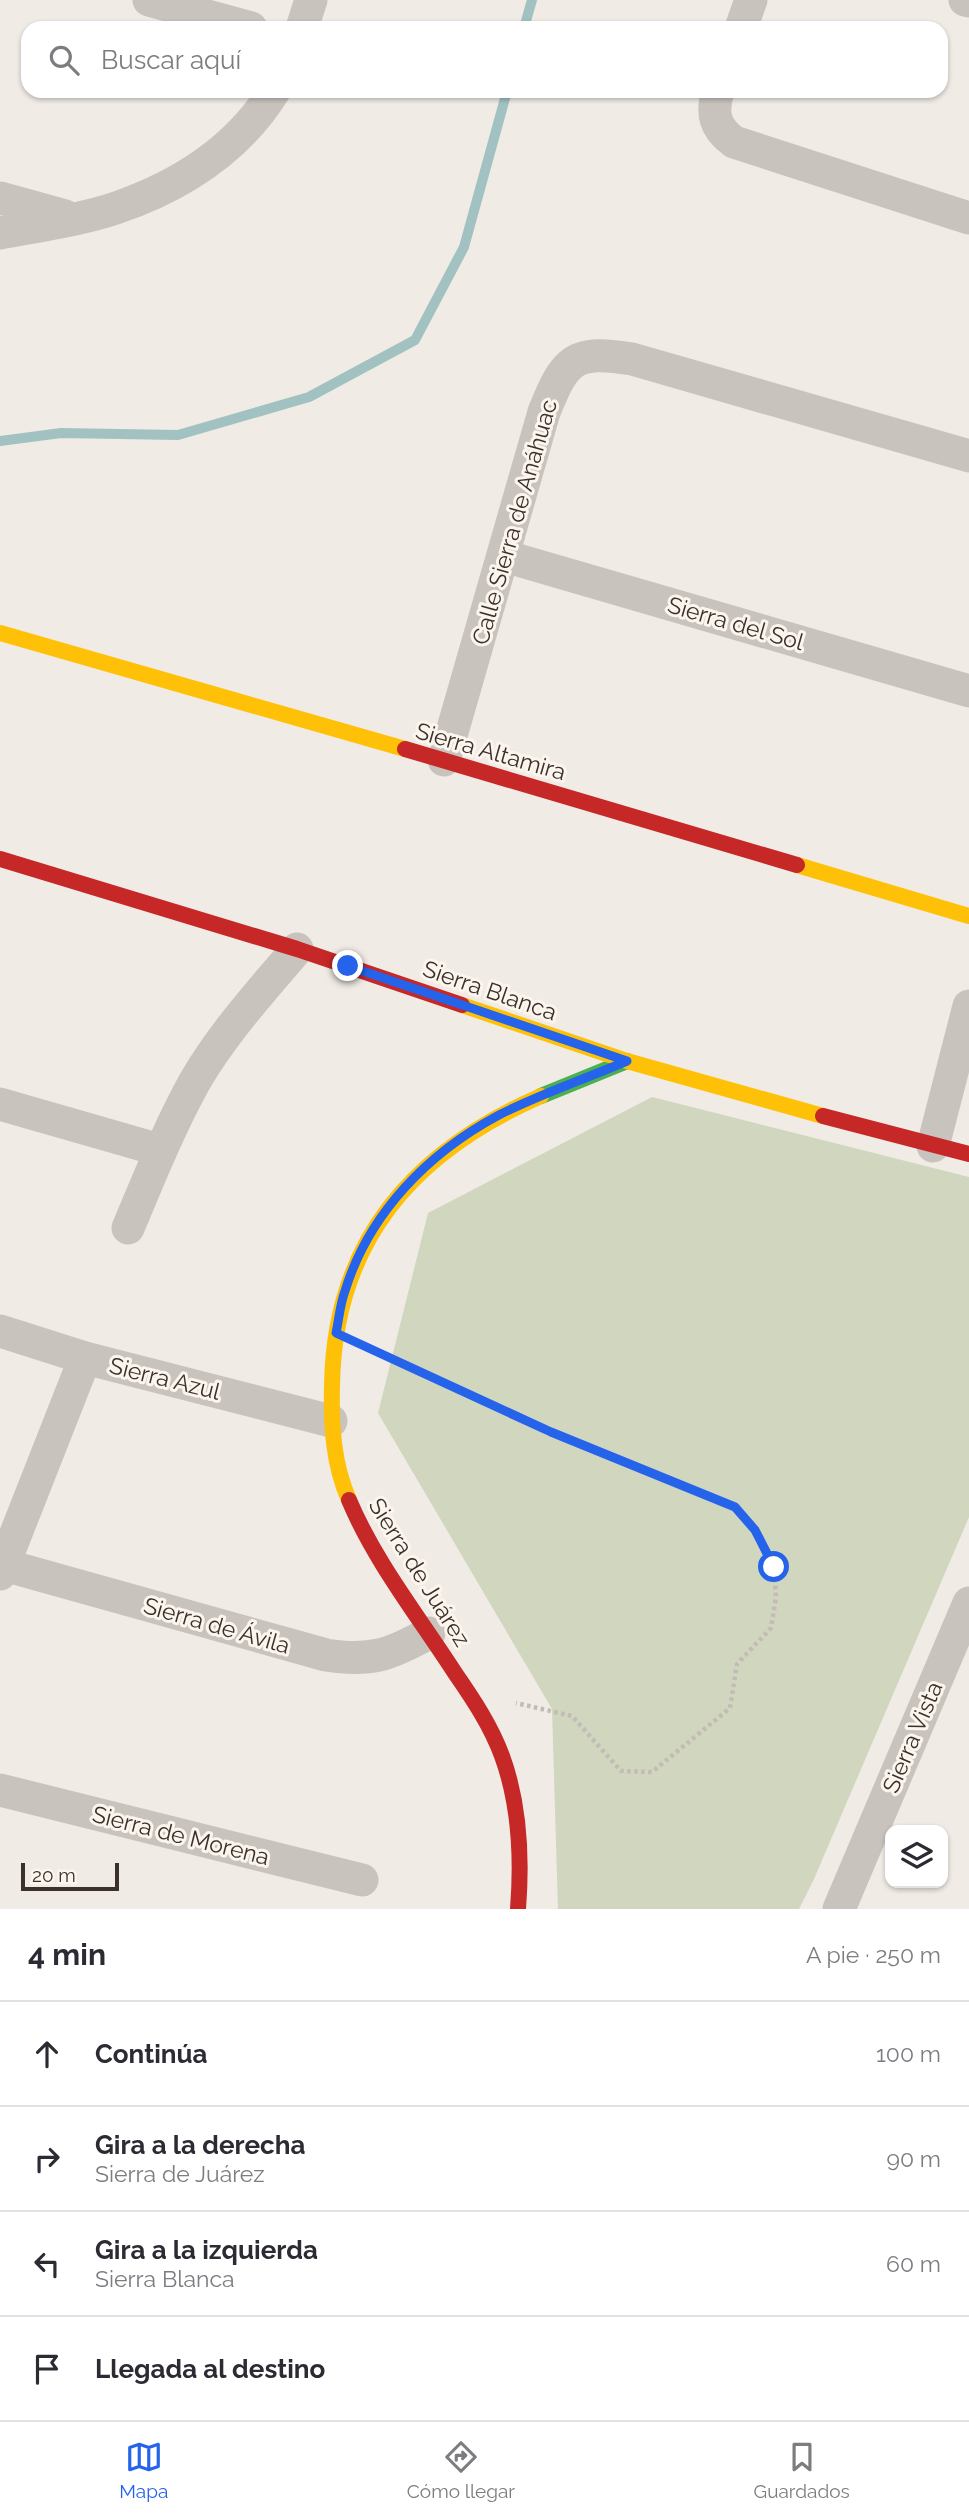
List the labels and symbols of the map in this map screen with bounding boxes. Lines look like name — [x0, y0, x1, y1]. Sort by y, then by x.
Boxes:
street label: Calle Sierra de Anáhuac — [466, 396, 562, 648]
street label: Sierra del Sol — [665, 591, 808, 655]
street label: Sierra Altamira — [413, 717, 569, 785]
route end — [332, 950, 363, 981]
street label: Sierra Blanca — [420, 955, 560, 1025]
street label: Sierra Azul — [107, 1351, 224, 1405]
street label: Sierra de Juárez — [364, 1493, 476, 1651]
route start — [758, 1551, 789, 1582]
street label: Sierra de Ávila — [141, 1591, 293, 1659]
street label: Sierra Vista — [876, 1677, 948, 1797]
street label: Sierra de Morena — [90, 1800, 272, 1870]
scale bar — [21, 1860, 119, 1892]

